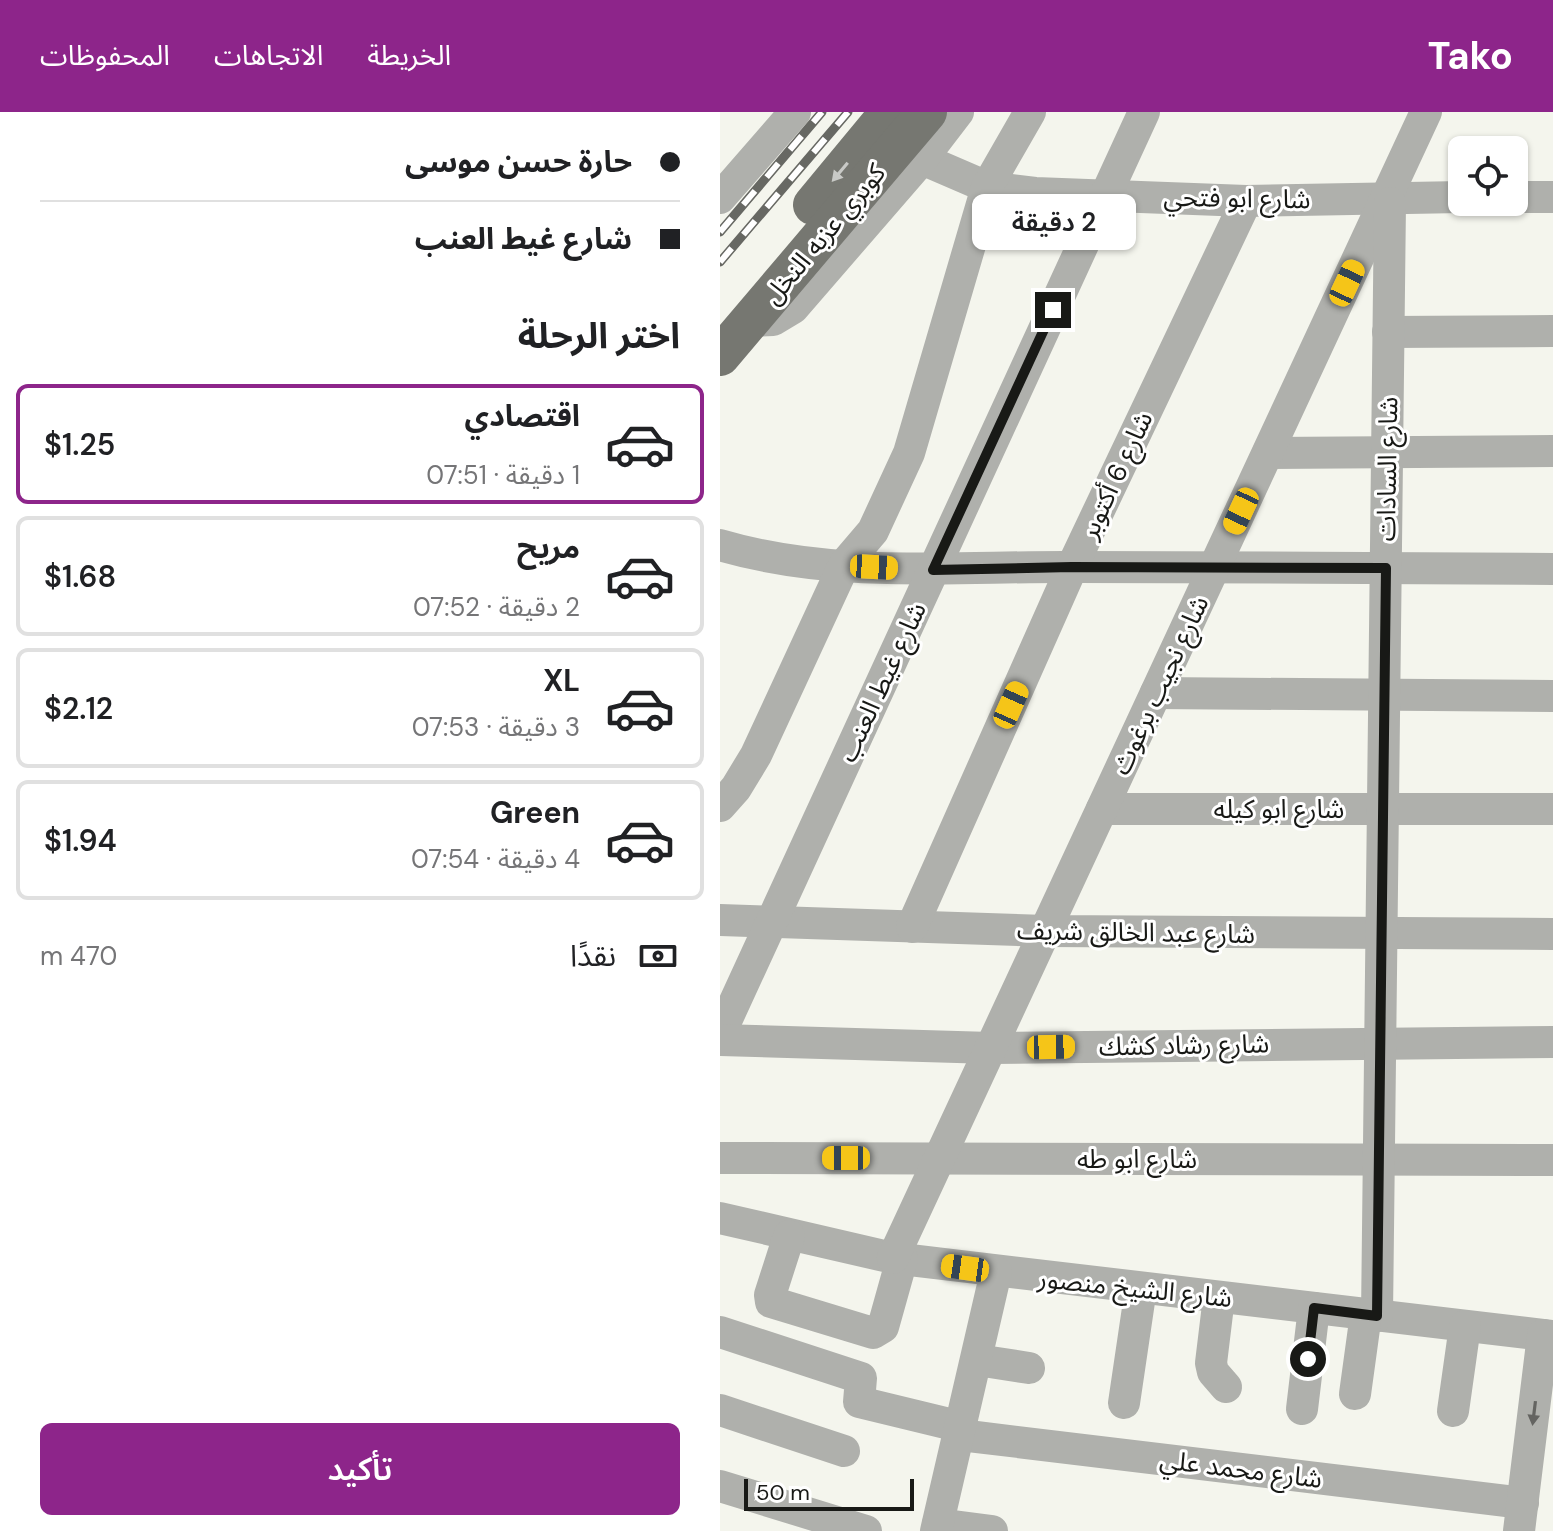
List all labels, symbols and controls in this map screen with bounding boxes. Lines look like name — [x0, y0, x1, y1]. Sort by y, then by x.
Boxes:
text: Tako — [1428, 31, 1513, 81]
text: المحفوظات — [40, 37, 170, 74]
text: الاتجاهات — [214, 37, 323, 74]
text: الخريطة — [367, 37, 451, 74]
map controls — [1448, 136, 1528, 216]
button: locate — [1448, 136, 1528, 216]
text: حارة حسن موسى — [405, 142, 632, 181]
street label: كوبري عزبه النخل — [755, 156, 895, 313]
one-way arrow — [832, 162, 849, 182]
street label: شارع ابو فتحي — [1163, 180, 1311, 219]
callout: 2 دقيقة — [971, 194, 1135, 250]
text: 2 دقيقة — [1012, 205, 1096, 239]
text: شارع غيط العنب — [415, 219, 632, 258]
car — [1326, 256, 1368, 310]
route end — [1035, 292, 1071, 328]
text: اختر الرحلة — [518, 312, 680, 359]
text: اقتصادي — [465, 396, 580, 435]
street label: شارع السادات — [1369, 396, 1407, 542]
street label: شارع 6 أكتوبر — [1071, 406, 1162, 546]
icon: car — [604, 408, 676, 480]
text: $1.25 — [44, 425, 115, 464]
text: 1 دقيقة · 07:51 — [426, 458, 580, 492]
car — [1220, 484, 1262, 538]
text: مريح — [517, 528, 580, 567]
icon: car — [604, 540, 676, 612]
car — [849, 554, 899, 580]
text: $1.68 — [44, 557, 116, 596]
text: 2 دقيقة · 07:52 — [413, 590, 580, 624]
street label: شارع نجيب برغوث — [1104, 590, 1218, 781]
street label: شارع غيط العنب — [830, 597, 936, 768]
text: XL — [543, 661, 580, 700]
icon: car — [604, 672, 676, 744]
car — [990, 678, 1032, 732]
text: $2.12 — [44, 689, 113, 728]
text: 3 دقيقة · 07:53 — [412, 710, 580, 744]
street label: شارع ابو كيله — [1214, 792, 1344, 828]
text: Green — [490, 793, 580, 832]
icon: car — [604, 804, 676, 876]
text: $1.94 — [44, 821, 117, 860]
text: 4 دقيقة · 07:54 — [411, 842, 580, 876]
street label: شارع عبد الخالق شريف — [1017, 913, 1255, 953]
icon: cash — [636, 934, 680, 978]
text: نقدًا — [570, 936, 616, 975]
text: 470 m — [40, 939, 117, 973]
street label: شارع رشاد كشك — [1099, 1027, 1270, 1065]
car — [1027, 1035, 1075, 1059]
street label: شارع ابو طه — [1077, 1142, 1197, 1178]
car — [822, 1146, 870, 1170]
car — [940, 1253, 990, 1283]
street label: شارع الشيخ منصور — [1035, 1261, 1234, 1318]
route start — [1290, 1341, 1326, 1377]
one-way arrow — [1527, 1400, 1540, 1425]
button: تأكيد — [40, 1423, 680, 1515]
street label: شارع محمد علي — [1157, 1442, 1324, 1499]
scale bar — [744, 1475, 914, 1511]
text: 50 m — [756, 1478, 810, 1507]

